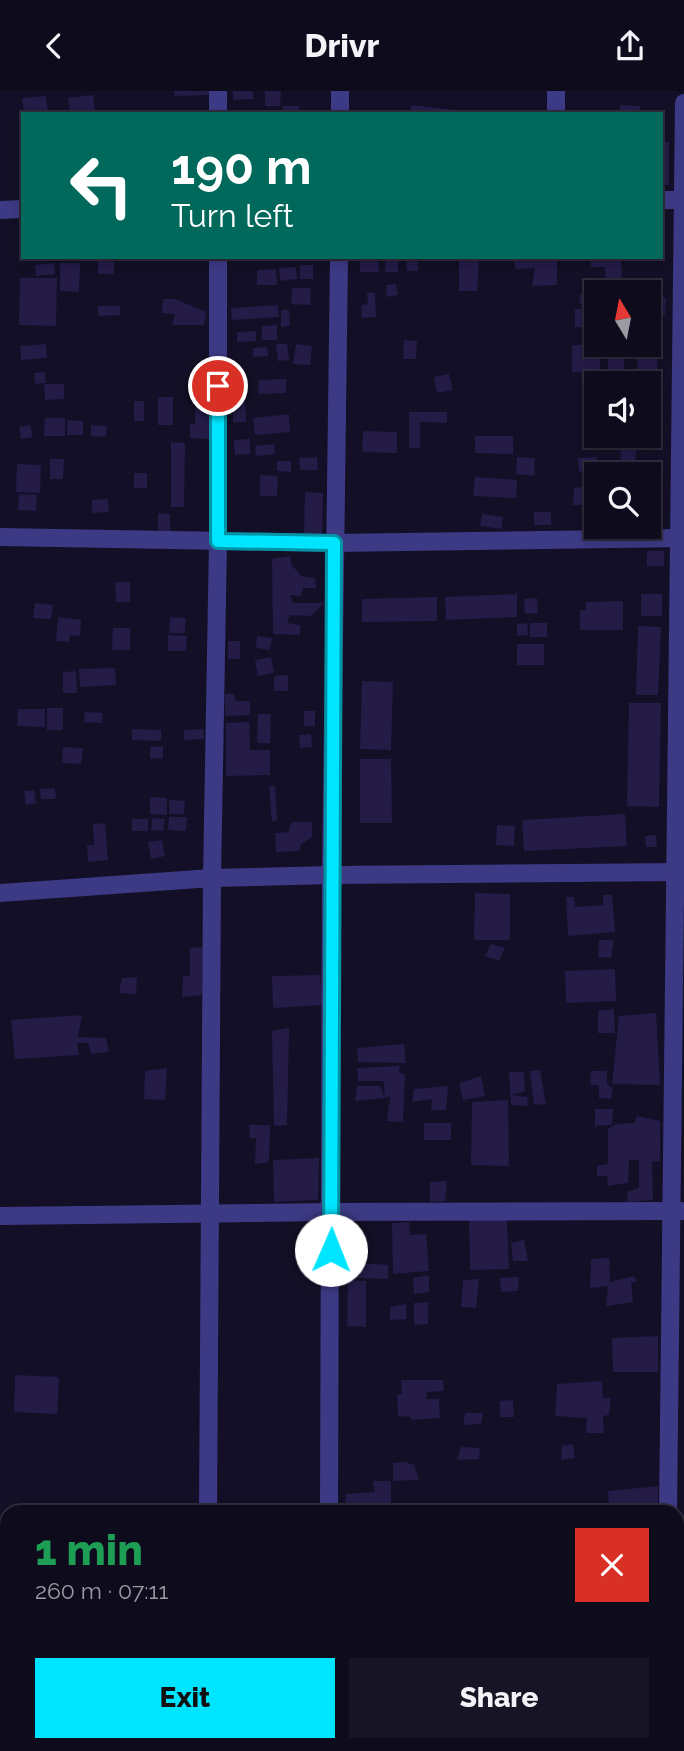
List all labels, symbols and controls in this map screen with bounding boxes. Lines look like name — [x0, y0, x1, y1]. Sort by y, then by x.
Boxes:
icon: back — [35, 27, 73, 65]
text: Drivr — [305, 27, 379, 64]
icon: share — [611, 27, 649, 65]
text: 190 m — [171, 138, 312, 195]
icon: left — [56, 140, 147, 231]
text: Turn left — [171, 197, 293, 234]
north arrow — [584, 280, 662, 357]
map controls — [584, 280, 661, 539]
pin — [188, 356, 248, 416]
icon: arrive — [199, 367, 237, 405]
button: sound — [584, 371, 661, 448]
button: search — [584, 462, 661, 539]
position arrow — [294, 1213, 368, 1287]
text: 1 min — [35, 1526, 143, 1575]
button: close — [575, 1528, 649, 1602]
text: 260 m · 07:11 — [35, 1577, 168, 1604]
button: Exit — [35, 1658, 335, 1738]
button: Share — [349, 1658, 649, 1738]

